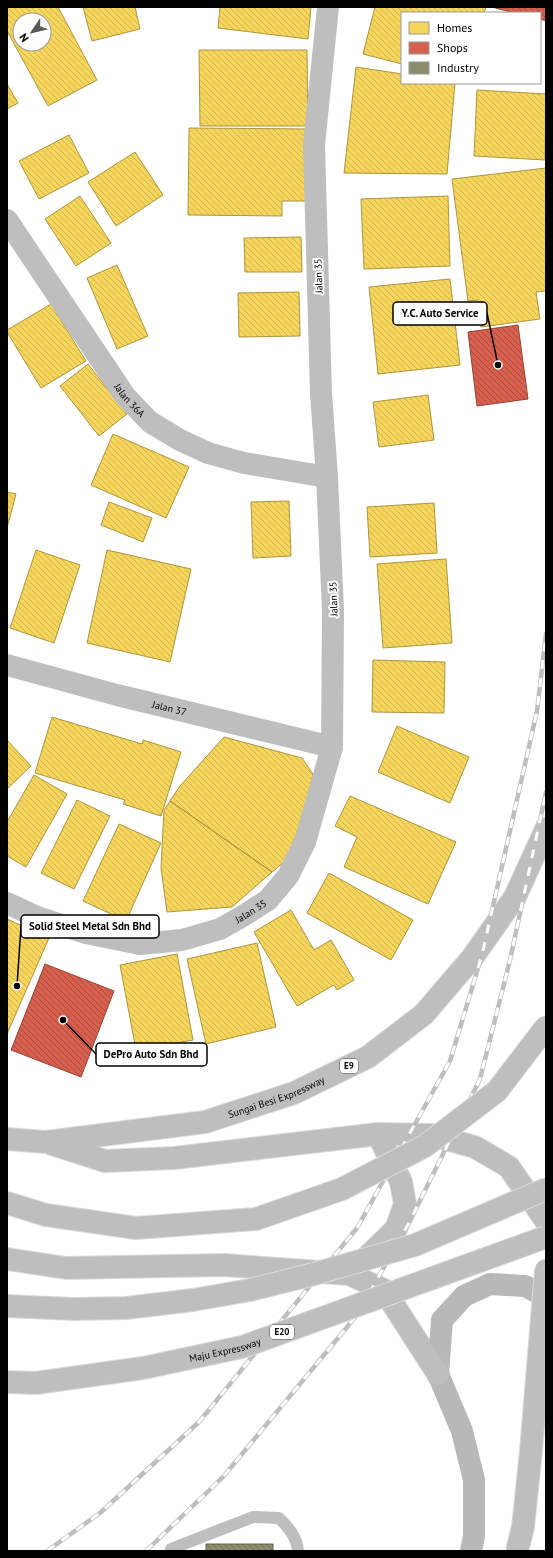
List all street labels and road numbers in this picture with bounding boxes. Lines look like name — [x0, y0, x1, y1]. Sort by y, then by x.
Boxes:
street label: Jalan 35 — [311, 258, 326, 295]
street label: Jalan 36A — [111, 380, 148, 420]
street label: Jalan 35 — [326, 581, 341, 618]
street label: Jalan 37 — [150, 698, 188, 719]
street label: Jalan 35 — [232, 897, 269, 927]
road number: E9 — [340, 1059, 358, 1073]
street label: Sungai Besi Expressway — [226, 1073, 327, 1121]
road number: E20 — [270, 1325, 294, 1339]
street label: Maju Expressway — [188, 1335, 263, 1365]

